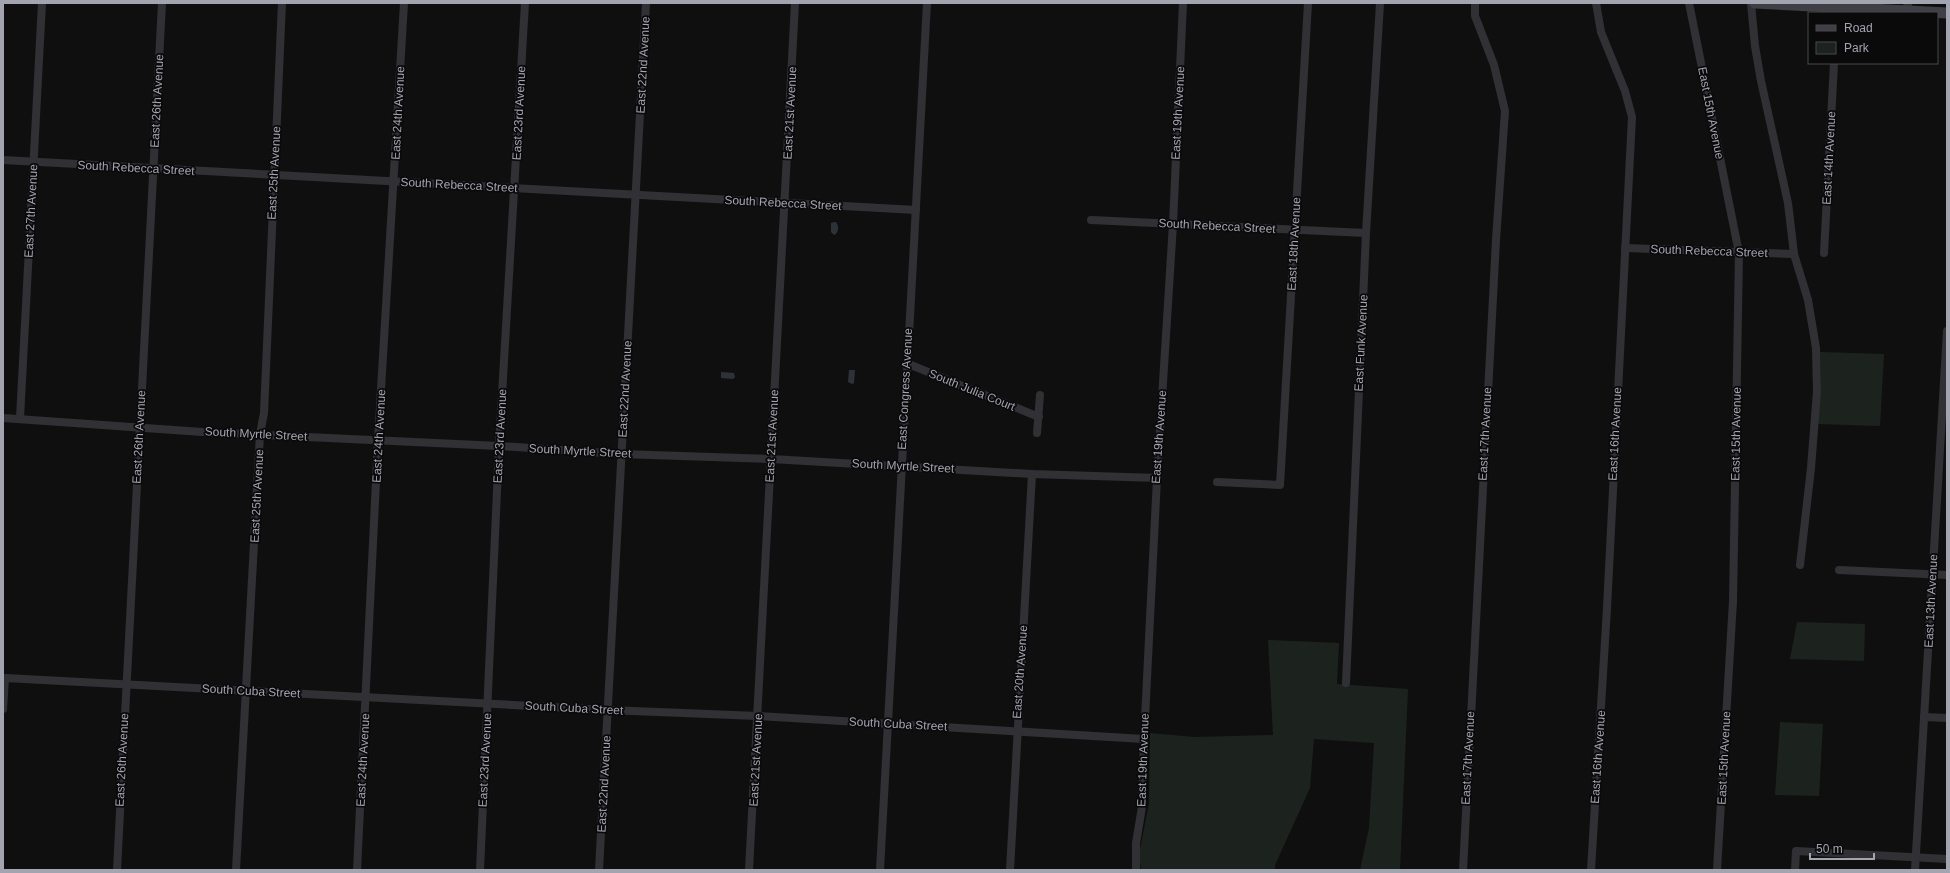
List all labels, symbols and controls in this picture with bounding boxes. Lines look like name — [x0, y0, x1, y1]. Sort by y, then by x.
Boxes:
legend — [1808, 12, 1938, 64]
street label: East 22nd Avenue — [633, 16, 653, 114]
text: Road — [1844, 21, 1873, 35]
text: Park — [1844, 41, 1870, 55]
street label: East 26th Avenue — [148, 53, 166, 148]
street label: East 24th Avenue — [389, 65, 407, 160]
street label: East 23rd Avenue — [510, 65, 528, 161]
street label: East 19th Avenue — [1169, 65, 1187, 160]
street label: East 21st Avenue — [781, 66, 799, 160]
street label: East 15th Avenue — [1695, 66, 1727, 161]
street label: East 14th Avenue — [1820, 110, 1838, 205]
street label: East 25th Avenue — [265, 125, 283, 220]
street label: South Rebecca Street — [77, 158, 196, 178]
street label: East 27th Avenue — [22, 163, 40, 258]
street label: South Rebecca Street — [400, 175, 519, 195]
street label: South Rebecca Street — [724, 193, 843, 213]
street label: East 18th Avenue — [1285, 196, 1303, 291]
street label: South Rebecca Street — [1158, 216, 1277, 236]
street label: South Rebecca Street — [1650, 242, 1769, 260]
street label: East Funk Avenue — [1351, 294, 1371, 392]
street label: East Congress Avenue — [895, 327, 915, 450]
street label: East 22nd Avenue — [615, 340, 635, 438]
street label: South Julia Court — [927, 366, 1018, 414]
street label: East 17th Avenue — [1476, 386, 1494, 481]
street label: East 16th Avenue — [1606, 386, 1624, 481]
street label: East 15th Avenue — [1728, 387, 1744, 481]
street label: East 24th Avenue — [370, 388, 388, 483]
street label: East 23rd Avenue — [491, 388, 509, 484]
street label: East 26th Avenue — [130, 389, 148, 484]
street label: East 21st Avenue — [763, 389, 781, 483]
street label: East 19th Avenue — [1149, 389, 1169, 484]
street label: South Myrtle Street — [204, 424, 308, 444]
street label: South Myrtle Street — [528, 441, 632, 461]
street label: East 25th Avenue — [248, 448, 266, 543]
street label: South Myrtle Street — [851, 456, 955, 476]
street label: East 13th Avenue — [1922, 553, 1940, 648]
street label: East 20th Avenue — [1010, 624, 1030, 719]
street label: South Cuba Street — [201, 681, 301, 701]
street label: South Cuba Street — [524, 698, 624, 718]
street label: East 16th Avenue — [1588, 709, 1608, 804]
street label: East 17th Avenue — [1459, 710, 1477, 805]
street label: East 15th Avenue — [1715, 710, 1733, 805]
street label: East 26th Avenue — [113, 712, 131, 807]
street label: East 24th Avenue — [354, 712, 372, 807]
street label: East 23rd Avenue — [476, 712, 494, 808]
street label: East 21st Avenue — [747, 713, 765, 807]
street label: East 19th Avenue — [1134, 713, 1152, 807]
street label: South Cuba Street — [848, 714, 948, 734]
street label: East 22nd Avenue — [594, 735, 614, 833]
scale bar — [1810, 835, 1874, 861]
text: 50 m — [1816, 842, 1843, 856]

